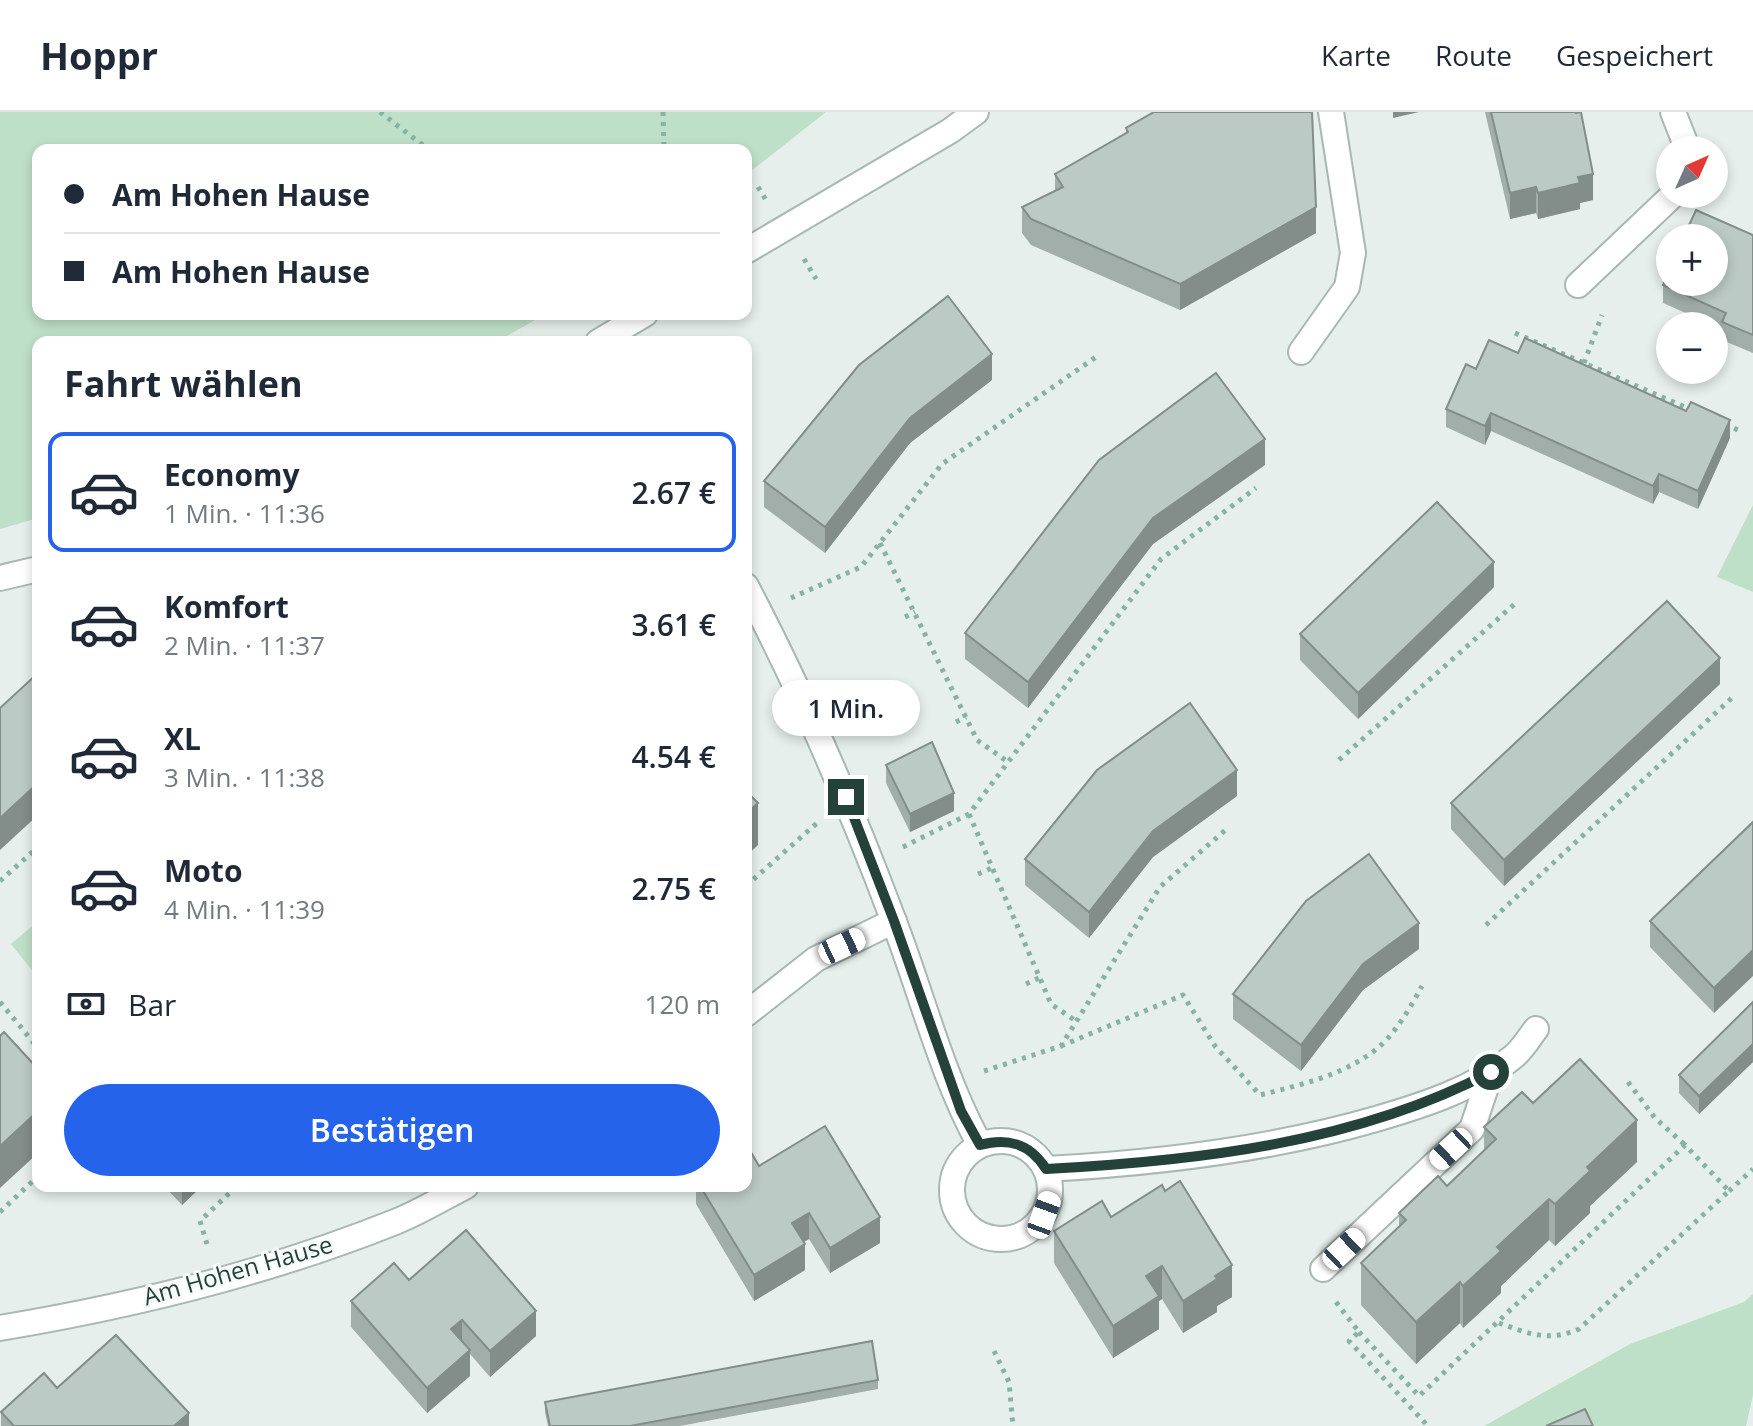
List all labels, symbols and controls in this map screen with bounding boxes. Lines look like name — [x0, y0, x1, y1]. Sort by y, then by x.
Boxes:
text: Hoppr — [40, 29, 158, 81]
text: Karte — [1321, 36, 1391, 74]
text: Route — [1435, 36, 1512, 74]
text: Gespeichert — [1556, 36, 1713, 74]
north arrow — [1656, 136, 1728, 208]
map controls — [1656, 136, 1728, 384]
text: Am Hohen Hause — [112, 174, 370, 215]
button: + — [1656, 224, 1728, 296]
text: Am Hohen Hause — [112, 251, 370, 292]
button: − — [1656, 312, 1728, 384]
text: Fahrt wählen — [64, 359, 303, 408]
text: Economy — [164, 454, 300, 495]
icon: car — [68, 456, 140, 528]
text: 2.67 € — [631, 472, 716, 513]
text: 1 Min. · 11:36 — [164, 495, 325, 531]
text: Komfort — [164, 586, 289, 627]
icon: car — [68, 588, 140, 660]
text: 3.61 € — [631, 604, 716, 645]
text: 2 Min. · 11:37 — [164, 627, 325, 663]
callout: 1 Min. — [772, 681, 920, 737]
text: 1 Min. — [808, 690, 884, 726]
text: XL — [164, 718, 201, 759]
icon: car — [68, 720, 140, 792]
text: 4.54 € — [631, 736, 716, 777]
text: 3 Min. · 11:38 — [164, 759, 325, 795]
route end — [828, 779, 864, 815]
text: Moto — [164, 850, 242, 891]
icon: car — [68, 852, 140, 924]
text: 2.75 € — [631, 868, 716, 909]
text: 4 Min. · 11:39 — [164, 891, 325, 927]
car — [815, 925, 869, 967]
icon: cash — [64, 982, 108, 1026]
text: Bar — [128, 984, 176, 1025]
text: 120 m — [645, 986, 720, 1022]
route start — [1473, 1054, 1509, 1090]
button: Bestätigen — [64, 1084, 720, 1176]
car — [1425, 1124, 1477, 1174]
car — [1025, 1188, 1063, 1242]
car — [1318, 1224, 1370, 1274]
street label: Am Hohen Hause — [139, 1227, 336, 1312]

